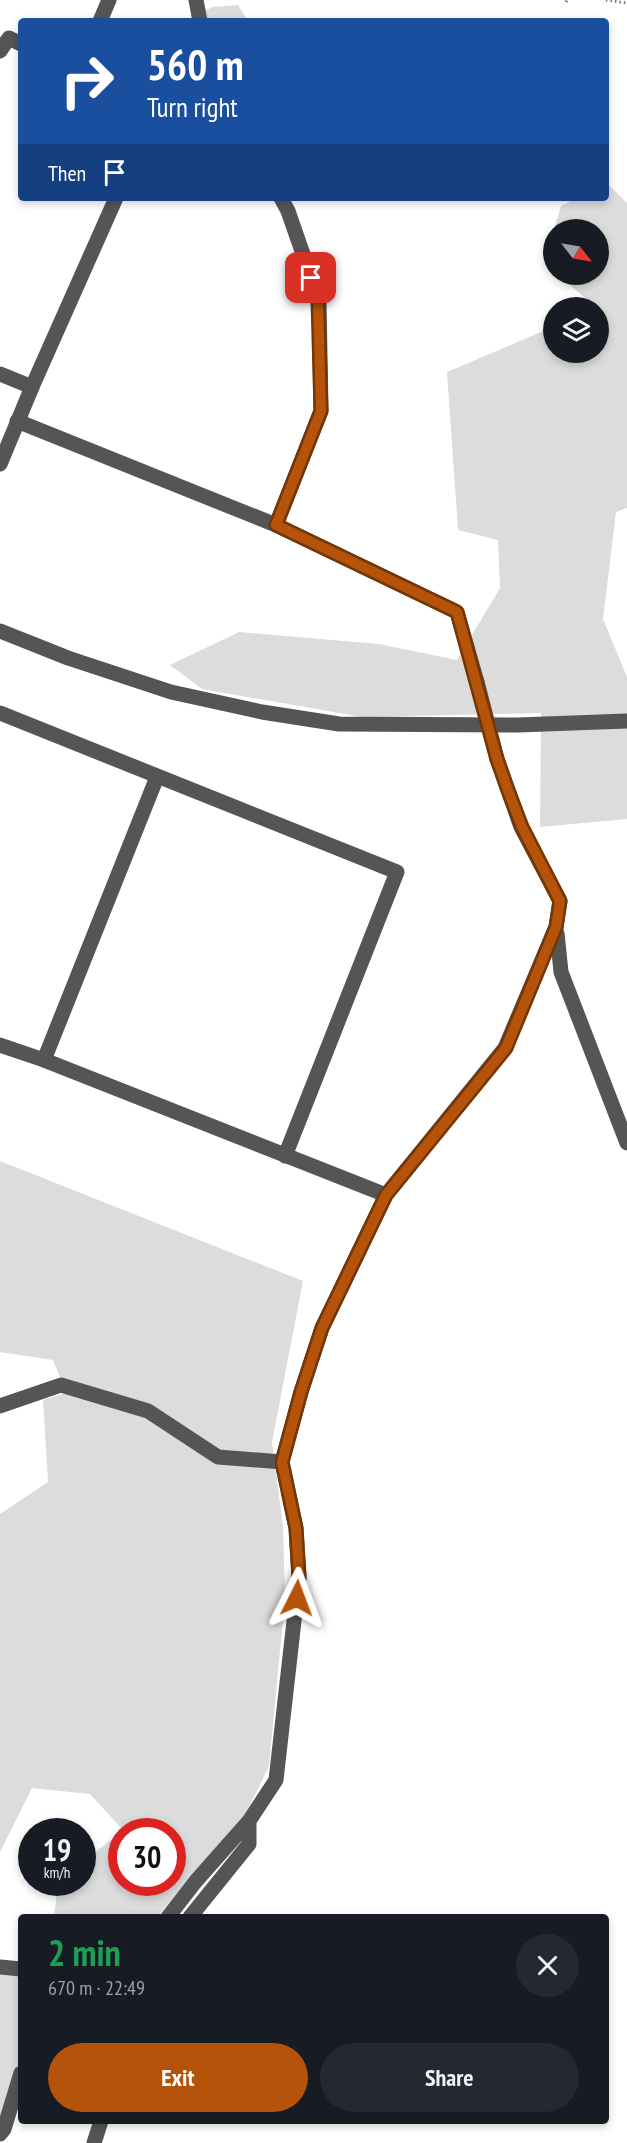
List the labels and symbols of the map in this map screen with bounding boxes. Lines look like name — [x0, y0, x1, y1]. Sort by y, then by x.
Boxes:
north arrow — [543, 219, 609, 285]
pin — [285, 252, 336, 303]
position arrow — [265, 1566, 329, 1630]
speed limit sign: 30 — [108, 1818, 186, 1896]

